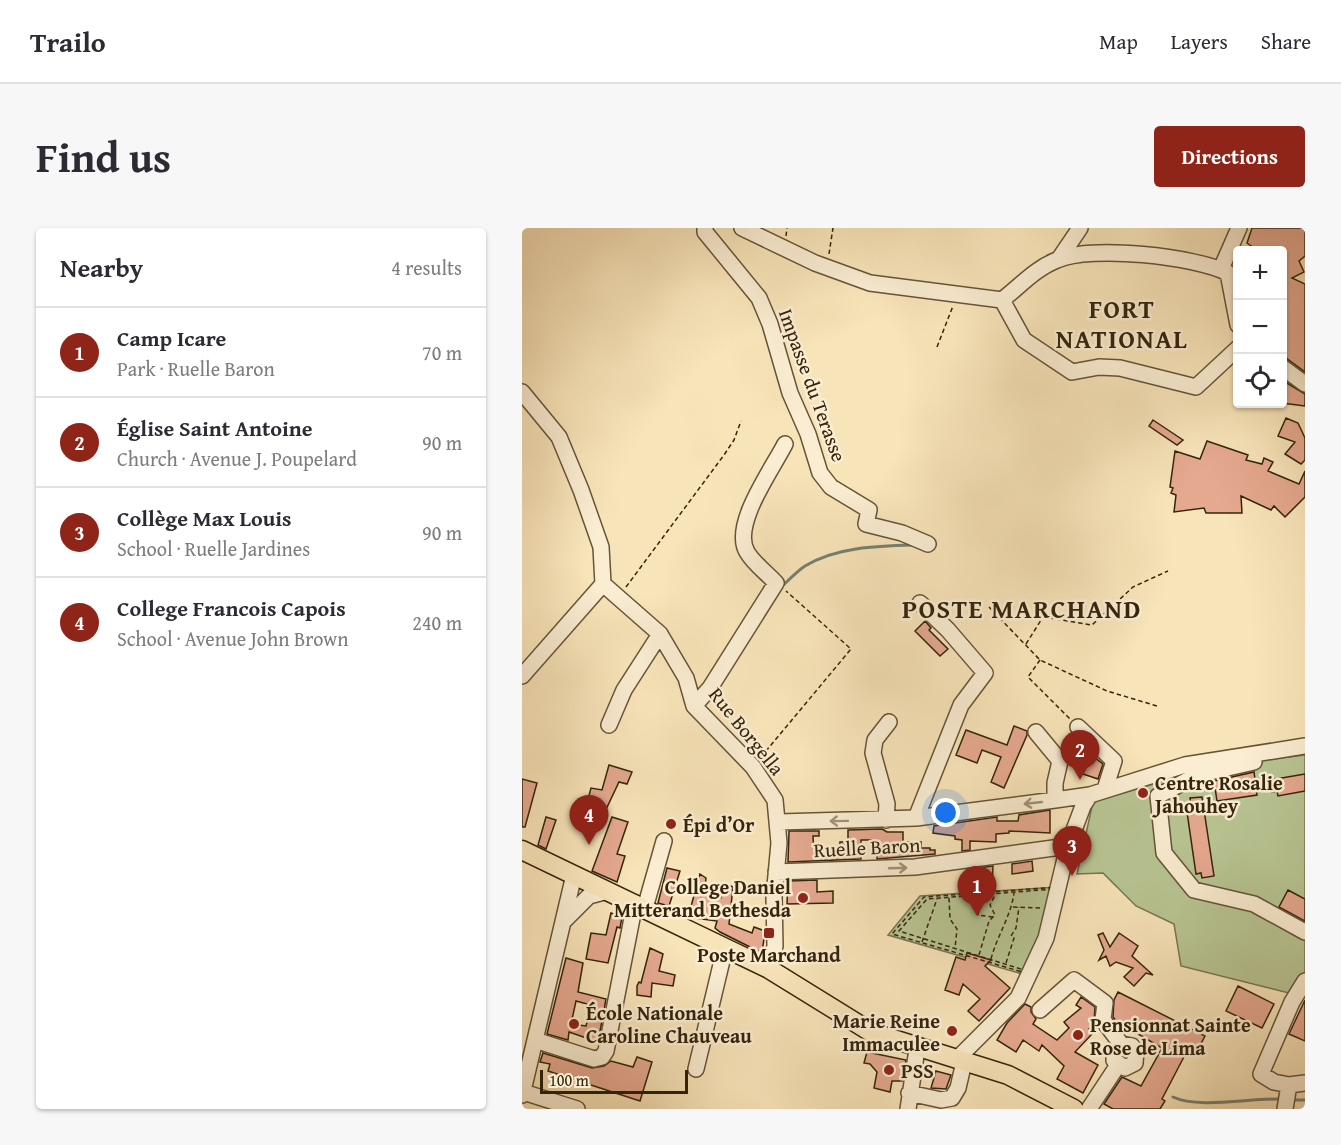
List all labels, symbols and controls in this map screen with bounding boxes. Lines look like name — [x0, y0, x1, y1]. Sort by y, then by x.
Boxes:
text: Trailo — [30, 21, 106, 62]
text: Map — [1099, 26, 1138, 57]
text: Layers — [1171, 26, 1228, 57]
text: Share — [1261, 26, 1311, 57]
text: Find us — [36, 126, 171, 187]
button: Directions — [1154, 126, 1305, 187]
map controls — [1233, 246, 1287, 408]
button: + — [1233, 246, 1287, 300]
text: Nearby — [60, 248, 143, 287]
text: 4 results — [391, 253, 462, 282]
district label: FORT NATIONAL — [1056, 289, 1188, 358]
button: − — [1233, 300, 1287, 354]
street label: Impasse du Terasse — [772, 304, 854, 466]
text: Camp Icare — [117, 322, 226, 354]
text: 1 — [74, 338, 85, 367]
text: 70 m — [422, 338, 462, 367]
text: Park · Ruelle Baron — [117, 354, 275, 383]
button: locate — [1233, 354, 1287, 408]
text: Église Saint Antoine — [117, 412, 313, 444]
text: 2 — [74, 428, 85, 457]
text: 90 m — [422, 428, 462, 457]
text: Church · Avenue J. Poupelard — [117, 444, 357, 473]
text: Collège Max Louis — [117, 502, 292, 534]
text: 3 — [74, 518, 85, 547]
text: 90 m — [422, 518, 462, 547]
text: School · Ruelle Jardines — [117, 534, 310, 563]
district label: POSTE MARCHAND — [902, 589, 1142, 628]
text: College Francois Capois — [117, 592, 346, 624]
text: 4 — [74, 608, 85, 637]
text: 240 m — [412, 608, 462, 637]
text: School · Avenue John Brown — [117, 624, 349, 653]
street label: Rue Borgella — [702, 681, 792, 782]
pin: 2 — [1060, 730, 1100, 780]
place label: Centre Rosalie Jahouhey — [1152, 768, 1283, 820]
marker: Centre Rosalie Jahouhey — [1136, 786, 1150, 800]
pin: 4 — [570, 796, 608, 845]
one-way arrow — [1023, 797, 1043, 808]
your location — [931, 798, 960, 827]
place label: Épi d’Or — [683, 810, 754, 839]
one-way arrow — [829, 815, 849, 827]
marker: Épi d’Or — [664, 817, 678, 831]
pin: 3 — [1052, 826, 1092, 876]
street label: Ruelle Baron — [813, 830, 921, 864]
one-way arrow — [887, 862, 907, 873]
pin: 1 — [958, 866, 996, 916]
place label: College Daniel Mitterand Bethesda — [614, 872, 792, 924]
marker: College Daniel Mitterand Bethesda — [796, 891, 810, 905]
marker: Poste Marchand — [762, 926, 776, 940]
place label: Poste Marchand — [697, 940, 841, 969]
place label: École Nationale Caroline Chauveau — [586, 998, 752, 1050]
place label: Marie Reine Immaculee — [833, 1006, 940, 1058]
place label: Pensionnat Sainte Rose de Lima — [1090, 1010, 1251, 1062]
marker: École Nationale Caroline Chauveau — [567, 1017, 581, 1031]
marker: Marie Reine Immaculee — [945, 1024, 959, 1038]
marker: Pensionnat Sainte Rose de Lima — [1071, 1028, 1085, 1042]
place label: PSS — [901, 1056, 934, 1085]
marker: PSS — [882, 1063, 896, 1077]
scale bar — [540, 1067, 688, 1094]
text: 100 m — [549, 1068, 589, 1092]

